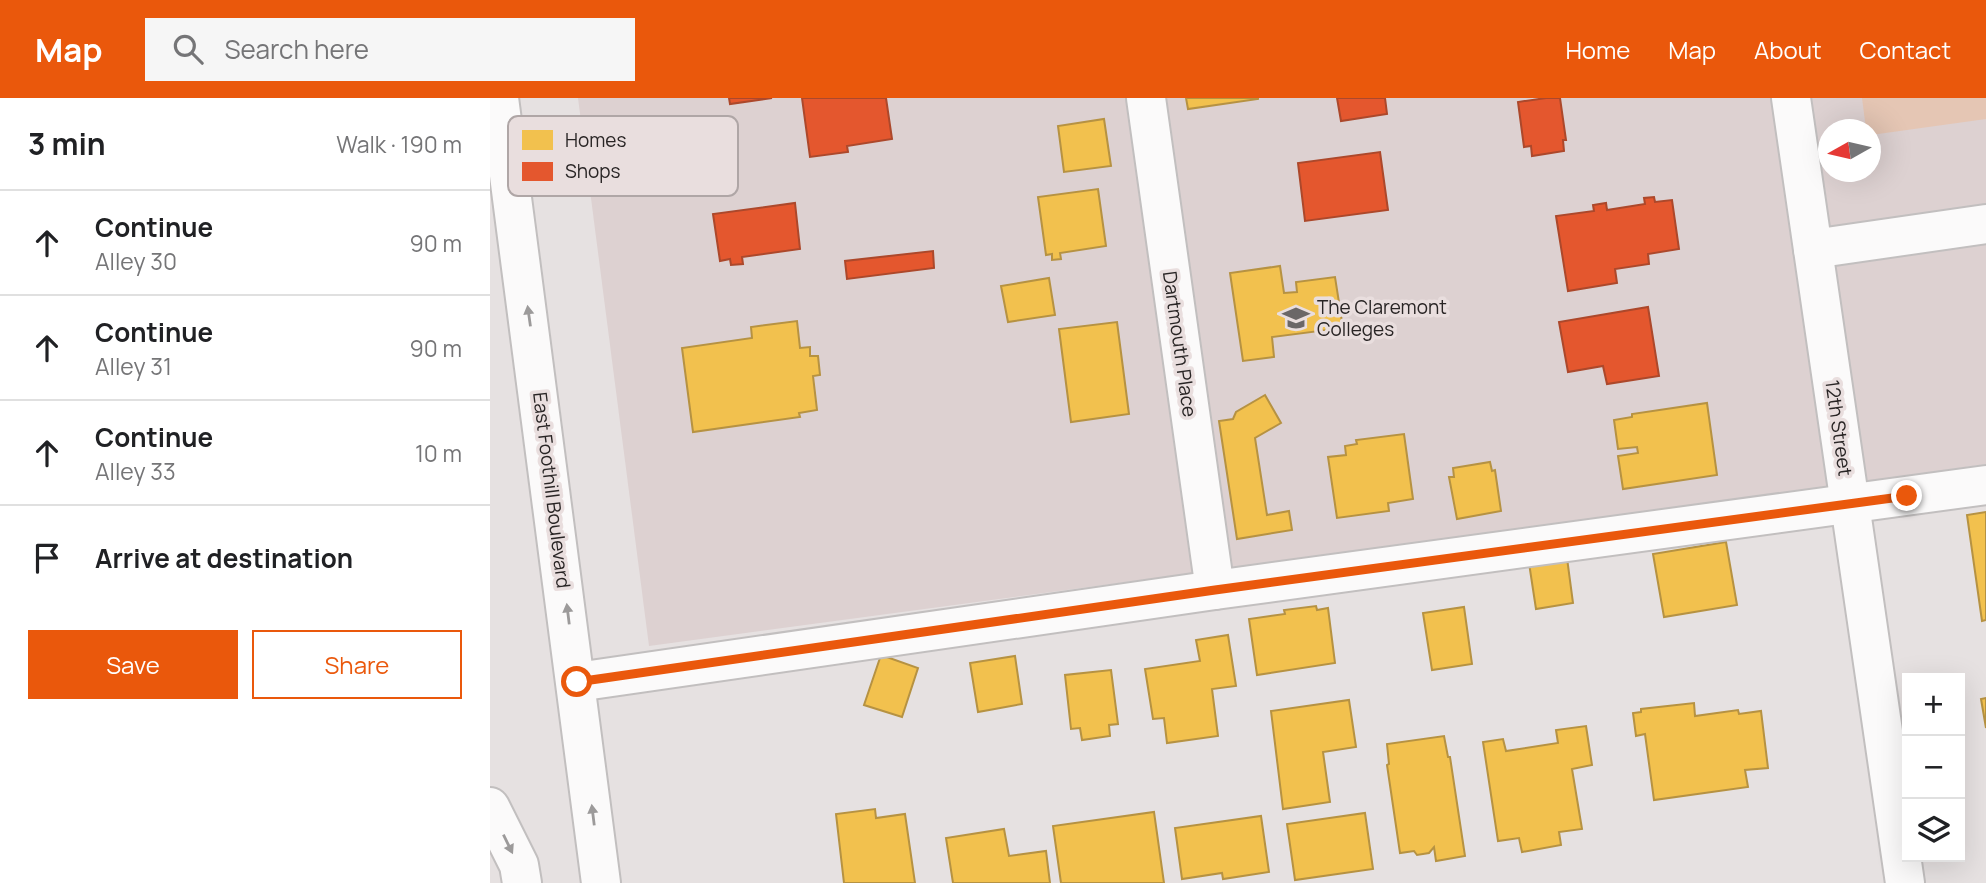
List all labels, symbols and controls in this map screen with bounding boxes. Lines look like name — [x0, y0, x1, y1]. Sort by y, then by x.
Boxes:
search box — [145, 18, 635, 81]
text: Map — [35, 27, 103, 72]
icon: search — [169, 30, 207, 68]
text: Search here — [225, 31, 369, 67]
text: Home — [1565, 33, 1630, 66]
text: Map — [1668, 33, 1716, 66]
text: About — [1754, 33, 1822, 66]
text: Contact — [1860, 33, 1951, 66]
legend — [508, 116, 738, 196]
north arrow — [1818, 119, 1881, 182]
text: 3 min — [28, 123, 106, 164]
text: Homes — [565, 127, 626, 153]
text: Walk · 190 m — [336, 128, 462, 160]
text: Shops — [565, 158, 620, 184]
text: Continue — [95, 209, 213, 245]
icon: ahead — [28, 224, 66, 262]
text: 90 m — [410, 227, 462, 259]
text: Alley 30 — [95, 245, 177, 277]
street label: Dartmouth Place — [1157, 269, 1203, 419]
place label: The Claremont Colleges — [1317, 294, 1447, 342]
school or university icon: The Claremont Colleges — [1281, 303, 1311, 333]
one-way arrow — [523, 305, 534, 327]
text: Continue — [95, 314, 213, 350]
icon: ahead — [28, 329, 66, 367]
text: 90 m — [410, 332, 462, 364]
text: Alley 31 — [95, 350, 172, 382]
street label: 12th Street — [1819, 378, 1859, 478]
street label: East Foothill Boulevard — [527, 390, 577, 590]
text: Continue — [95, 419, 213, 455]
icon: ahead — [28, 434, 66, 472]
text: 10 m — [415, 437, 462, 469]
text: Alley 33 — [95, 455, 176, 487]
route end — [1891, 480, 1922, 511]
icon: arrive — [28, 539, 66, 577]
text: Arrive at destination — [95, 540, 353, 576]
one-way arrow — [562, 603, 573, 625]
button: Save — [28, 630, 238, 699]
button: Share — [252, 630, 462, 699]
route start — [561, 666, 592, 697]
map controls — [1902, 673, 1965, 862]
button: + — [1902, 673, 1965, 736]
button: − — [1902, 736, 1965, 799]
button: layers — [1902, 799, 1965, 862]
one-way arrow — [588, 804, 599, 826]
one-way arrow — [503, 834, 514, 854]

